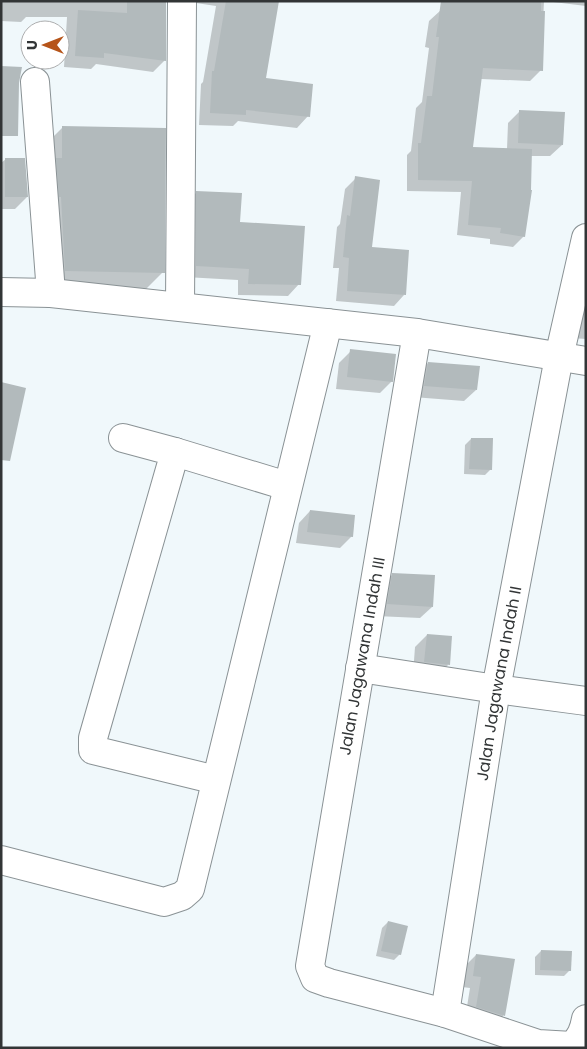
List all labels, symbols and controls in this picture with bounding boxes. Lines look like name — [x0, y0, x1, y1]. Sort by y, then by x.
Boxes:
north arrow — [20, 20, 70, 70]
text: U — [22, 40, 42, 50]
street label: Jalan Jagawana Indah III — [333, 555, 391, 757]
street label: Jalan Jagawana Indah II — [470, 584, 527, 782]

